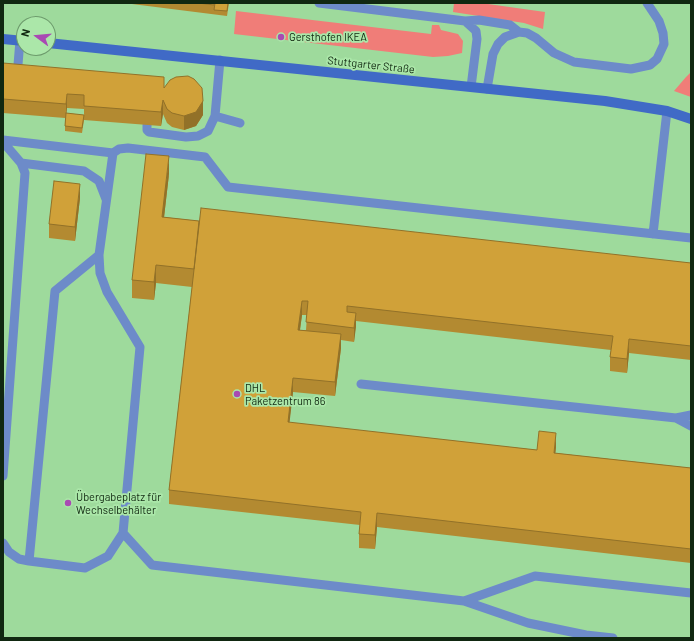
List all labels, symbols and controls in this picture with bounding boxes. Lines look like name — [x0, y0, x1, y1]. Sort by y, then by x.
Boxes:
north arrow — [16, 16, 56, 56]
text: N — [18, 28, 32, 38]
place label: Gersthofen IKEA — [289, 30, 367, 44]
marker: Gersthofen IKEA — [276, 32, 286, 42]
street label: Stuttgarter Straße — [327, 54, 415, 76]
place label: DHL Paketzentrum 86 — [245, 381, 325, 407]
marker: DHL Paketzentrum 86 — [232, 389, 242, 399]
place label: Übergabeplatz für Wechselbehälter — [76, 490, 161, 516]
marker: Übergabeplatz für Wechselbehälter — [63, 498, 73, 508]

